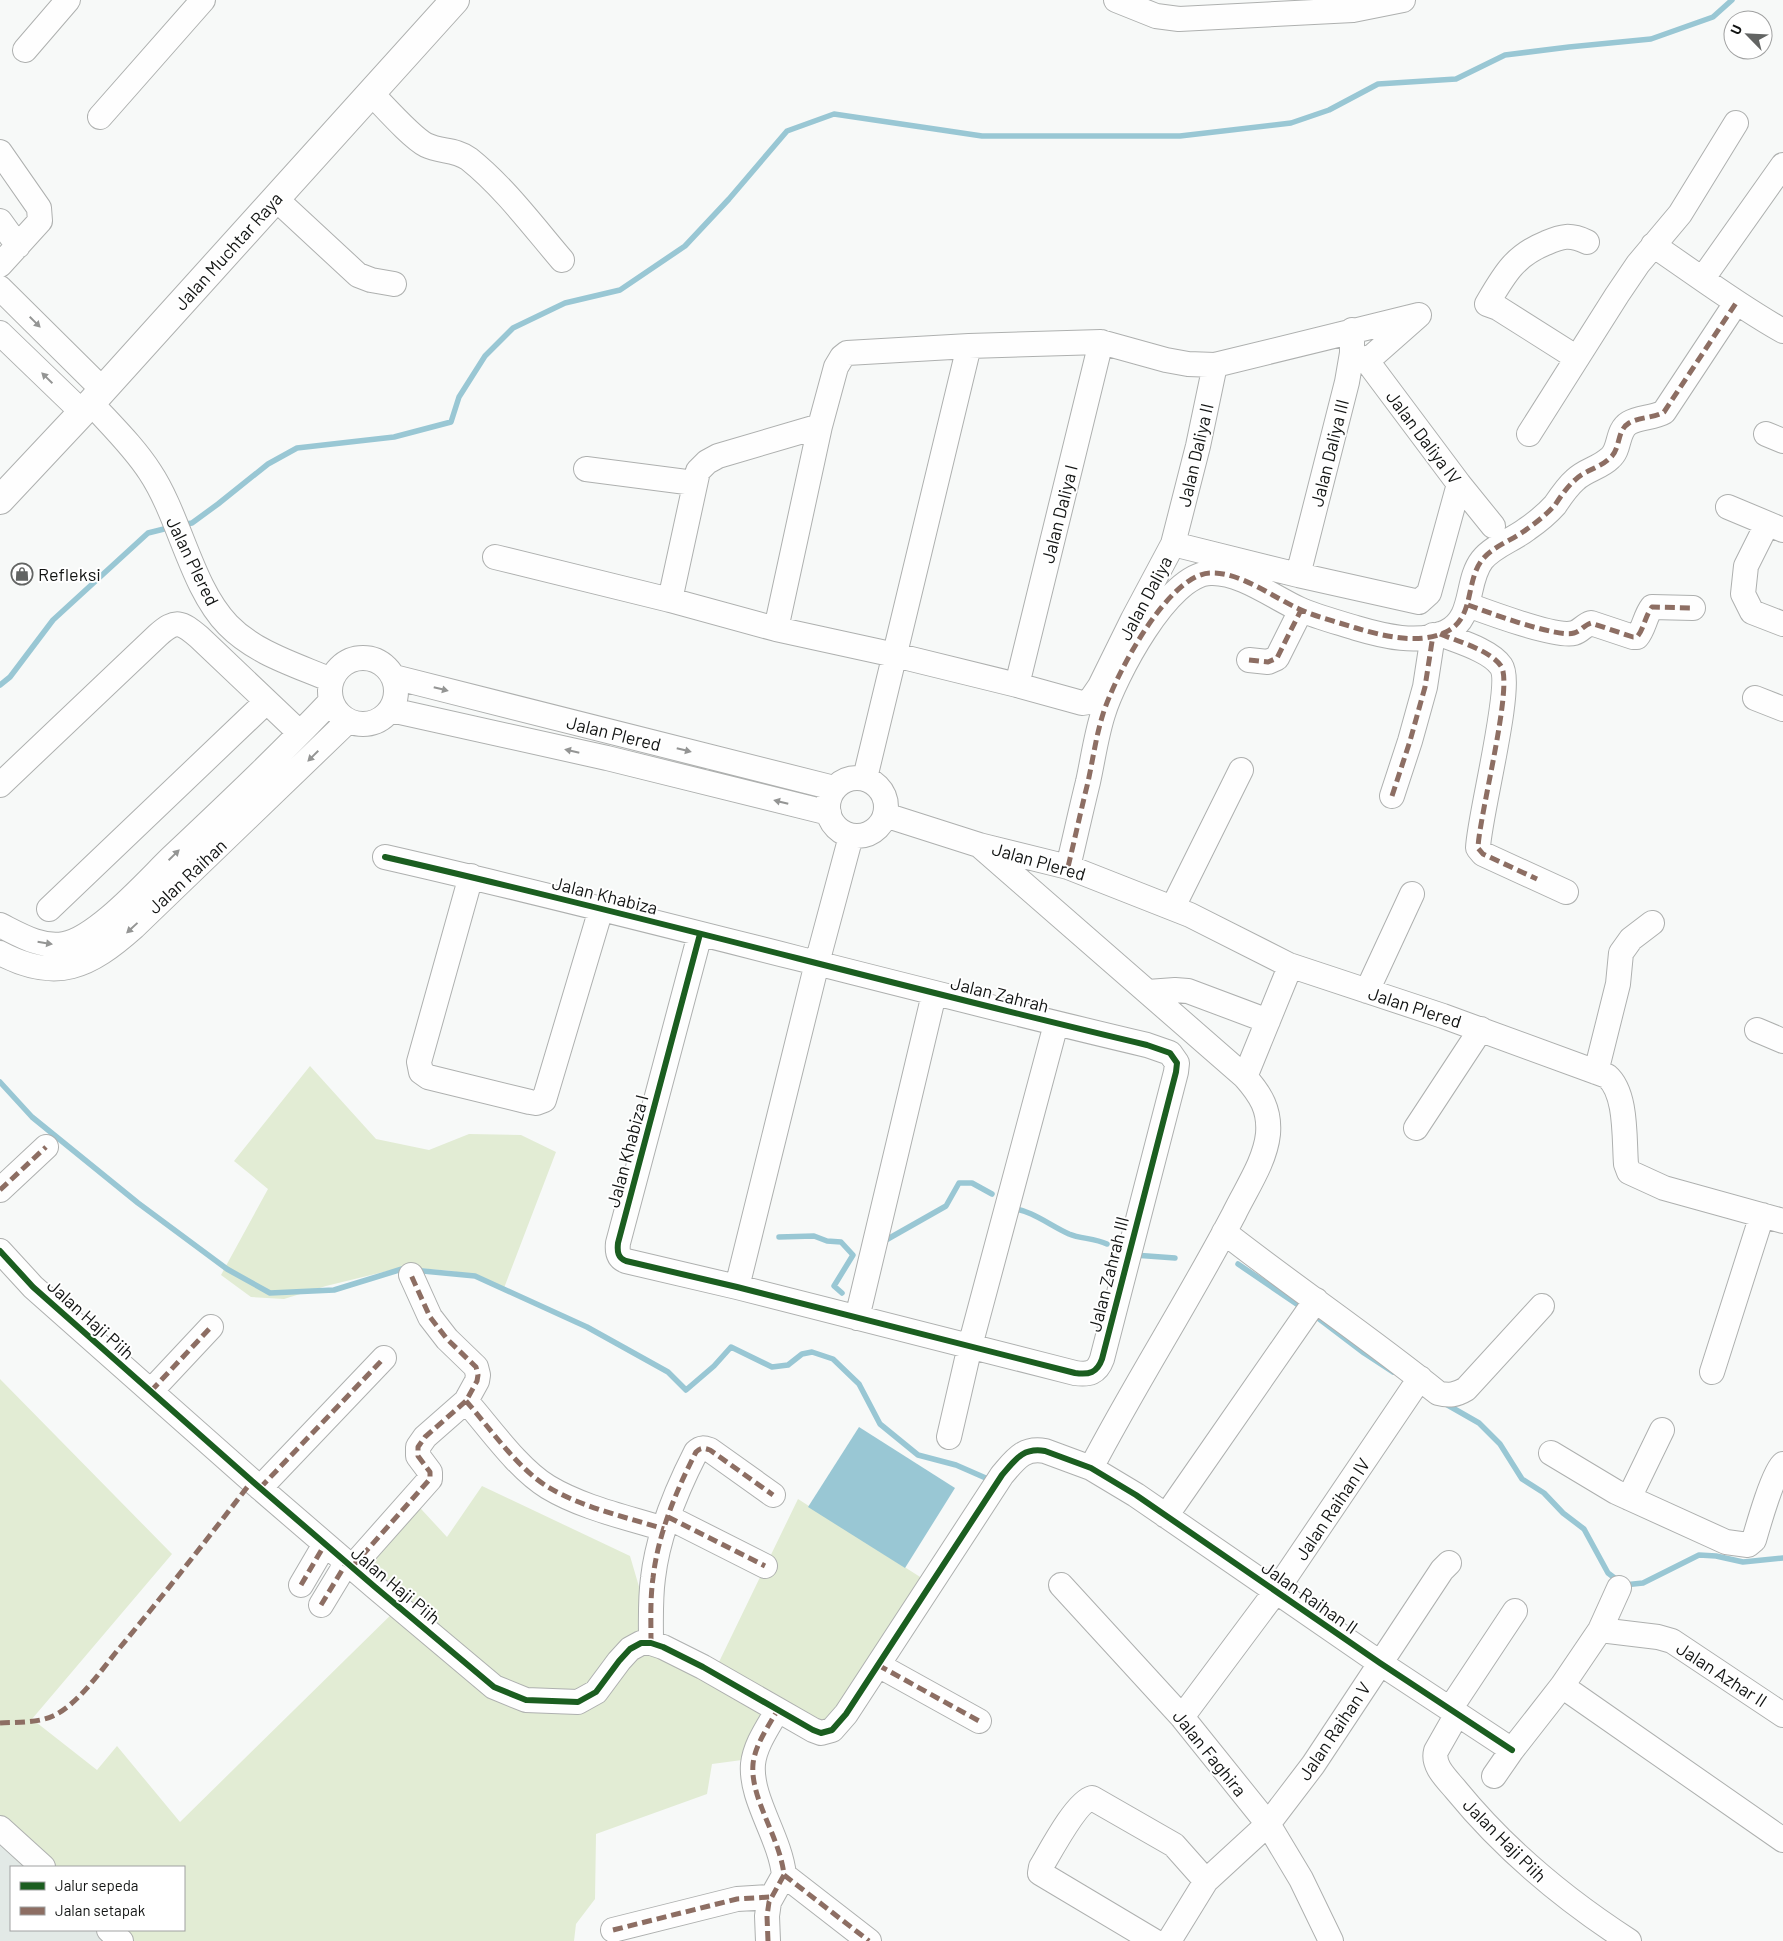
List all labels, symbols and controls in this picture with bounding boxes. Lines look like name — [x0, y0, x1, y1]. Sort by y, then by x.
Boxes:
north arrow — [1723, 10, 1773, 60]
text: U — [1726, 22, 1745, 37]
street label: Jalan Muchtar Raya — [169, 187, 287, 315]
one-way arrow — [28, 316, 40, 328]
one-way arrow — [41, 372, 53, 384]
street label: Jalan Daliya IV — [1382, 386, 1467, 488]
street label: Jalan Daliya III — [1305, 397, 1353, 509]
street label: Jalan Daliya II — [1172, 401, 1218, 509]
street label: Jalan Daliya I — [1036, 462, 1082, 566]
street label: Jalan Plered — [162, 513, 224, 609]
street label: Jalan Daliya — [1114, 552, 1176, 644]
shop icon: Refleksi — [10, 562, 34, 586]
place label: Refleksi — [38, 563, 101, 585]
one-way arrow — [434, 685, 449, 693]
street label: Jalan Plered — [565, 711, 663, 755]
one-way arrow — [564, 746, 580, 754]
one-way arrow — [676, 747, 691, 755]
one-way arrow — [307, 749, 319, 761]
one-way arrow — [774, 798, 789, 806]
street label: Jalan Raihan — [143, 834, 231, 918]
street label: Jalan Plered — [990, 837, 1088, 885]
one-way arrow — [168, 849, 180, 861]
street label: Jalan Khabiza — [550, 871, 660, 919]
one-way arrow — [127, 922, 139, 934]
one-way arrow — [37, 940, 53, 948]
street label: Jalan Zahrah — [949, 971, 1051, 1017]
street label: Jalan Plered — [1366, 982, 1464, 1032]
street label: Jalan Khabiza I — [601, 1092, 653, 1210]
street label: Jalan Zahrah III — [1083, 1214, 1133, 1334]
street label: Jalan Haji Piih — [43, 1274, 139, 1364]
street label: Jalan Raihan IV — [1290, 1453, 1374, 1564]
street label: Jalan Haji Piih — [347, 1541, 445, 1629]
street label: Jalan Raihan II — [1258, 1556, 1362, 1638]
street label: Jalan Azhar II — [1673, 1637, 1771, 1711]
street label: Jalan Raihan V — [1293, 1677, 1375, 1784]
street label: Jalan Faghira — [1169, 1705, 1251, 1801]
street label: Jalan Haji Piih — [1459, 1794, 1551, 1886]
legend — [10, 1866, 185, 1931]
text: Jalur sepeda — [55, 1876, 139, 1894]
text: Jalan setapak — [55, 1901, 146, 1919]

